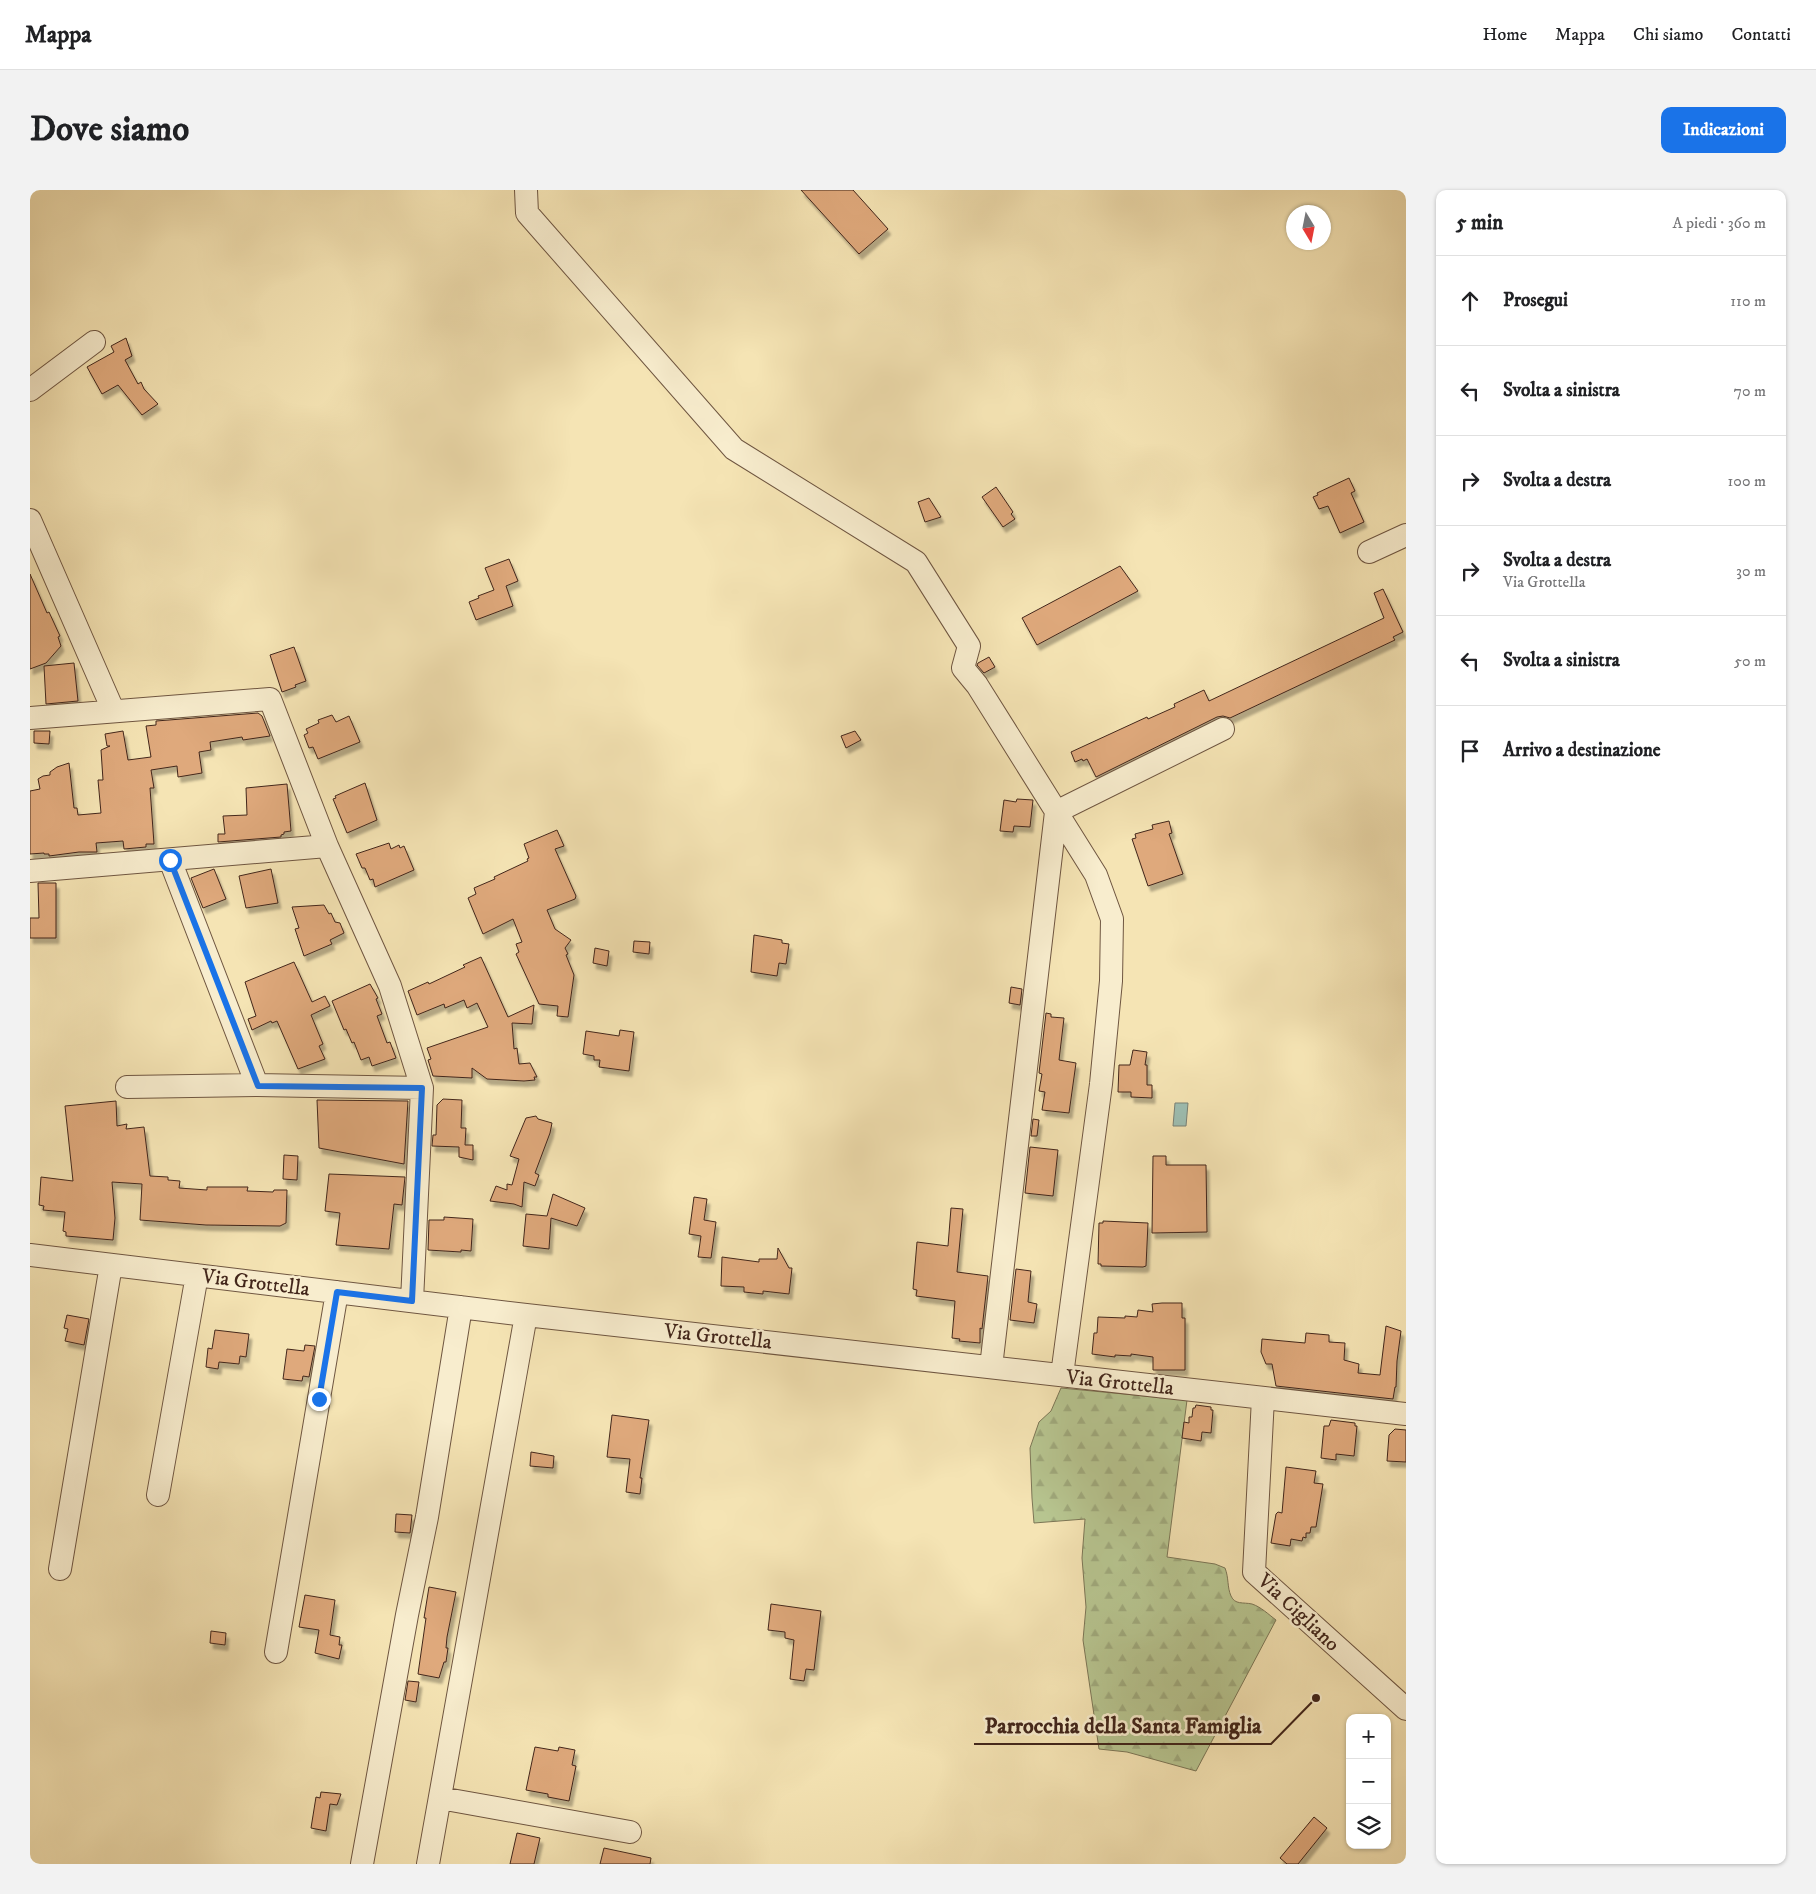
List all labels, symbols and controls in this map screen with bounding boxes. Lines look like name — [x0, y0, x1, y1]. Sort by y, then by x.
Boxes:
text: Mappa — [25, 20, 91, 50]
text: Home — [1483, 24, 1527, 46]
text: Mappa — [1555, 24, 1605, 46]
text: Chi siamo — [1633, 24, 1703, 46]
text: Contatti — [1731, 24, 1791, 46]
button: Indicazioni — [1661, 107, 1786, 153]
text: Dove siamo — [30, 108, 189, 152]
north arrow — [1286, 205, 1331, 250]
text: 5 min — [1456, 210, 1503, 236]
text: A piedi · 360 m — [1672, 213, 1766, 233]
icon: ahead — [1456, 287, 1484, 315]
text: Prosegui — [1503, 289, 1568, 312]
text: 110 m — [1730, 291, 1766, 311]
icon: left — [1456, 377, 1484, 405]
text: Svolta a sinistra — [1503, 379, 1620, 402]
text: 70 m — [1734, 381, 1766, 401]
icon: right — [1456, 467, 1484, 495]
text: Svolta a destra — [1503, 469, 1611, 492]
text: 100 m — [1728, 471, 1766, 491]
text: Svolta a destra — [1503, 549, 1611, 572]
icon: right — [1456, 557, 1484, 585]
text: 30 m — [1736, 561, 1766, 581]
text: Via Grottella — [1503, 572, 1586, 592]
icon: left — [1456, 647, 1484, 675]
text: Svolta a sinistra — [1503, 649, 1620, 672]
text: 50 m — [1734, 651, 1766, 671]
icon: arrive — [1456, 737, 1484, 765]
text: Arrivo a destinazione — [1503, 739, 1661, 762]
route start — [159, 849, 182, 872]
street label: Via Grottella — [200, 1263, 311, 1303]
street label: Via Grottella — [662, 1318, 773, 1356]
street label: Via Grottella — [1064, 1364, 1175, 1402]
route end — [308, 1388, 331, 1411]
street label: Via Cigliano — [1251, 1567, 1345, 1657]
callout: Parrocchia della Santa Famiglia — [974, 1707, 1271, 1744]
text: Parrocchia della Santa Famiglia — [985, 1713, 1262, 1740]
map controls — [1346, 1714, 1391, 1849]
button: + — [1346, 1714, 1391, 1759]
button: − — [1346, 1759, 1391, 1804]
button: layers — [1346, 1804, 1391, 1849]

